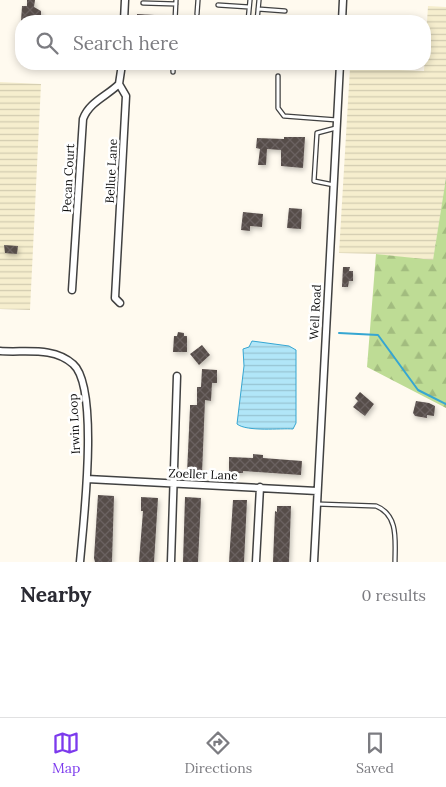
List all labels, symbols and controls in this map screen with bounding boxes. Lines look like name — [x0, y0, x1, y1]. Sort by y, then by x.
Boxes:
search box — [15, 15, 431, 70]
icon: search — [33, 29, 61, 57]
text: Search here — [73, 31, 179, 55]
street label: Bellue Lane — [102, 138, 120, 204]
street label: Pecan Court — [59, 143, 77, 213]
street label: Well Road — [306, 284, 324, 340]
street label: Irwin Loop — [65, 393, 83, 455]
street label: Zoeller Lane — [168, 465, 238, 483]
text: Nearby — [20, 581, 91, 608]
text: 0 results — [361, 585, 426, 605]
tab: Map — [52, 729, 80, 777]
tab: Directions — [184, 729, 252, 777]
tab: Saved — [356, 729, 394, 777]

